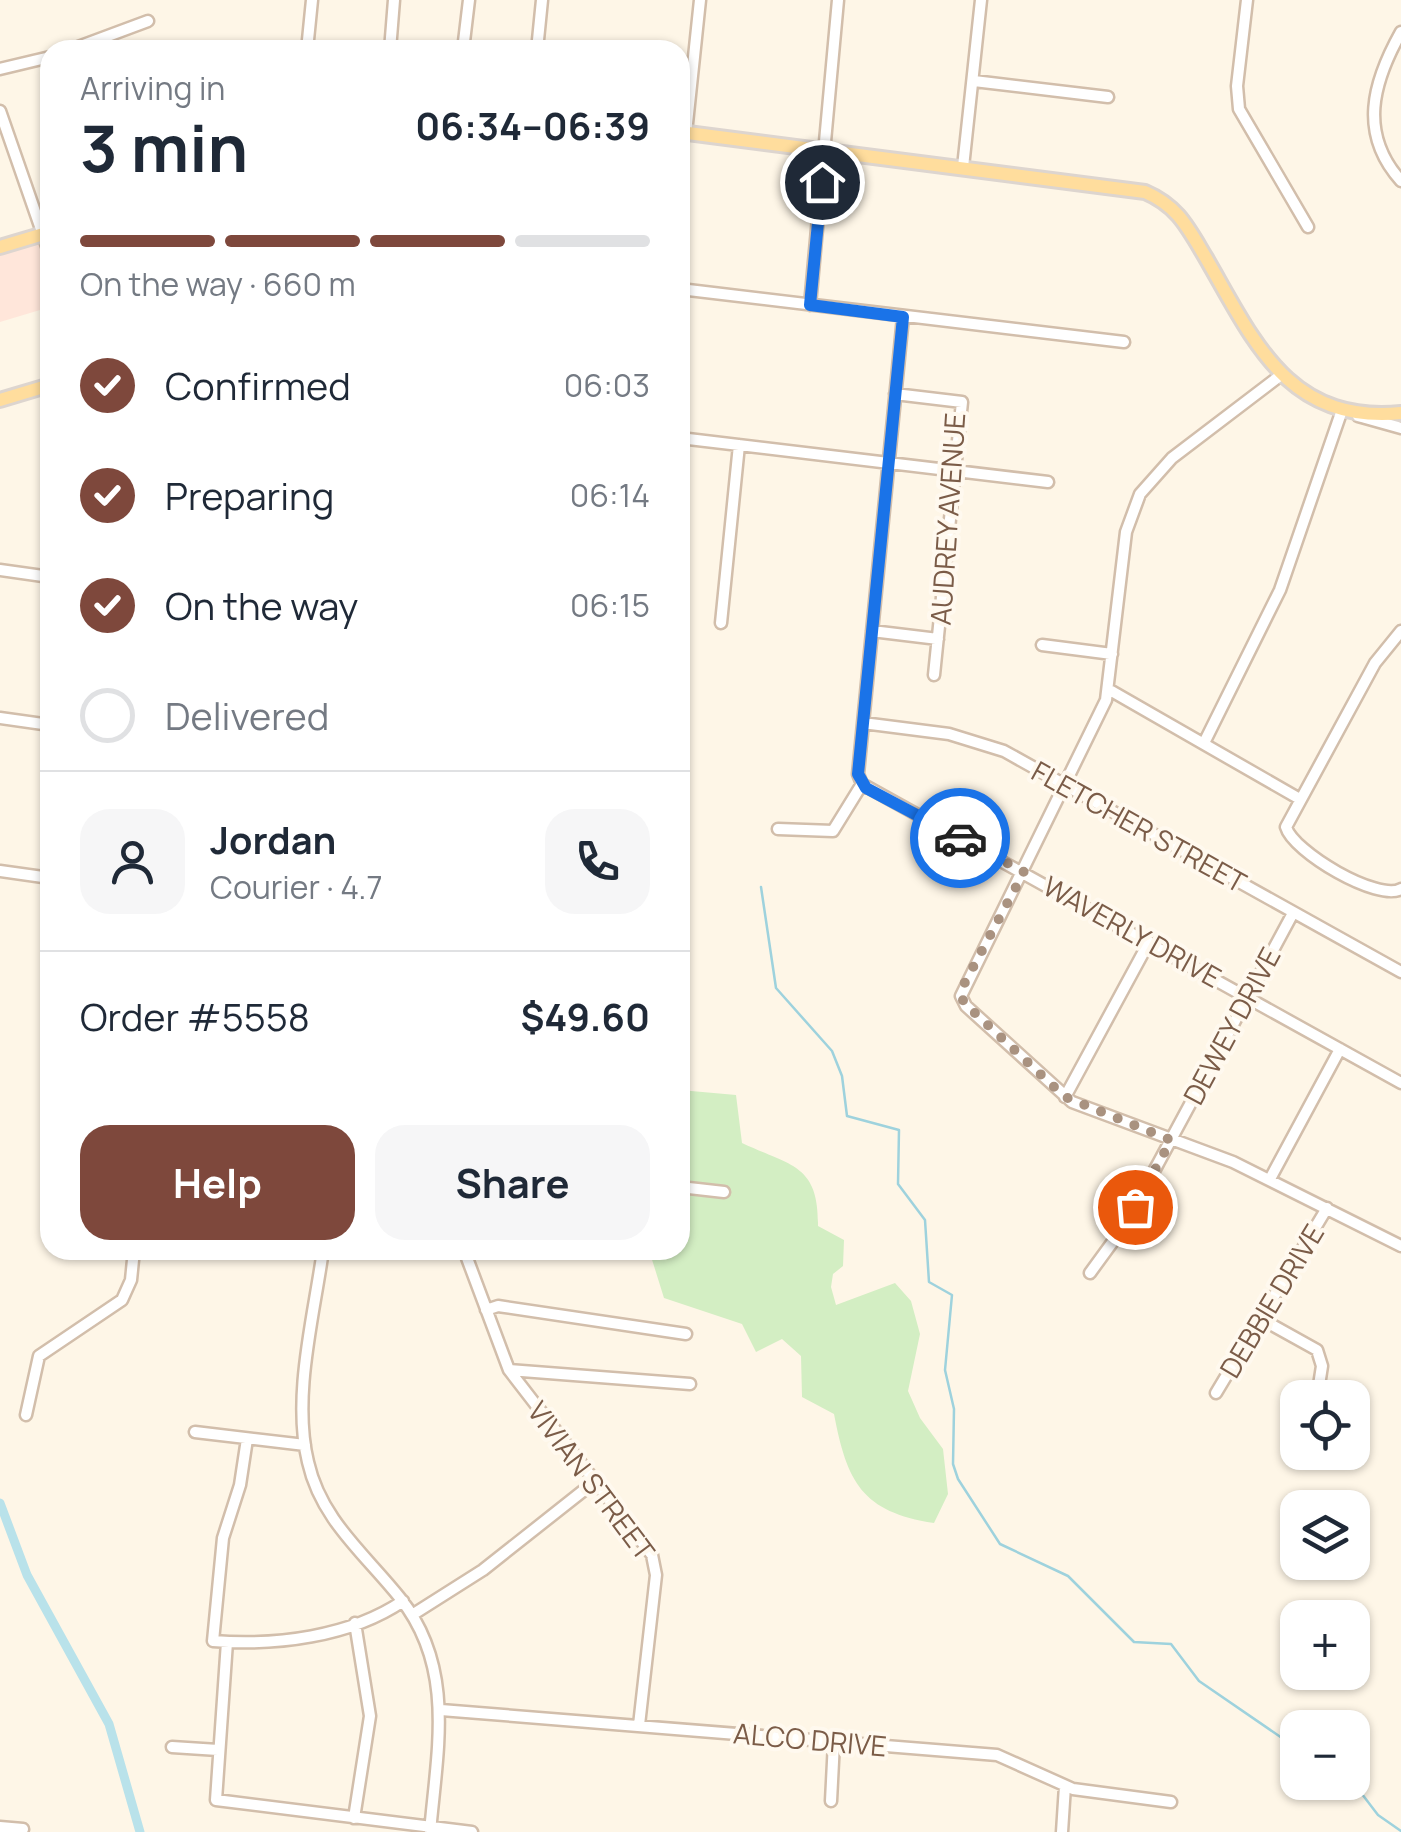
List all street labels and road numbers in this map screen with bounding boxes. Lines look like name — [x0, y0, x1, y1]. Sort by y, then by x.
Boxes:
street label: AUDREY AVENUE — [921, 412, 973, 626]
street label: FLETCHER STREET — [1025, 751, 1254, 901]
street label: WAVERLY DRIVE — [1037, 867, 1228, 996]
street label: DEWEY DRIVE — [1174, 940, 1288, 1111]
street label: DEBBIE DRIVE — [1210, 1217, 1332, 1384]
street label: VIVIAN STREET — [520, 1393, 664, 1568]
street label: ALCO DRIVE — [732, 1713, 888, 1765]

